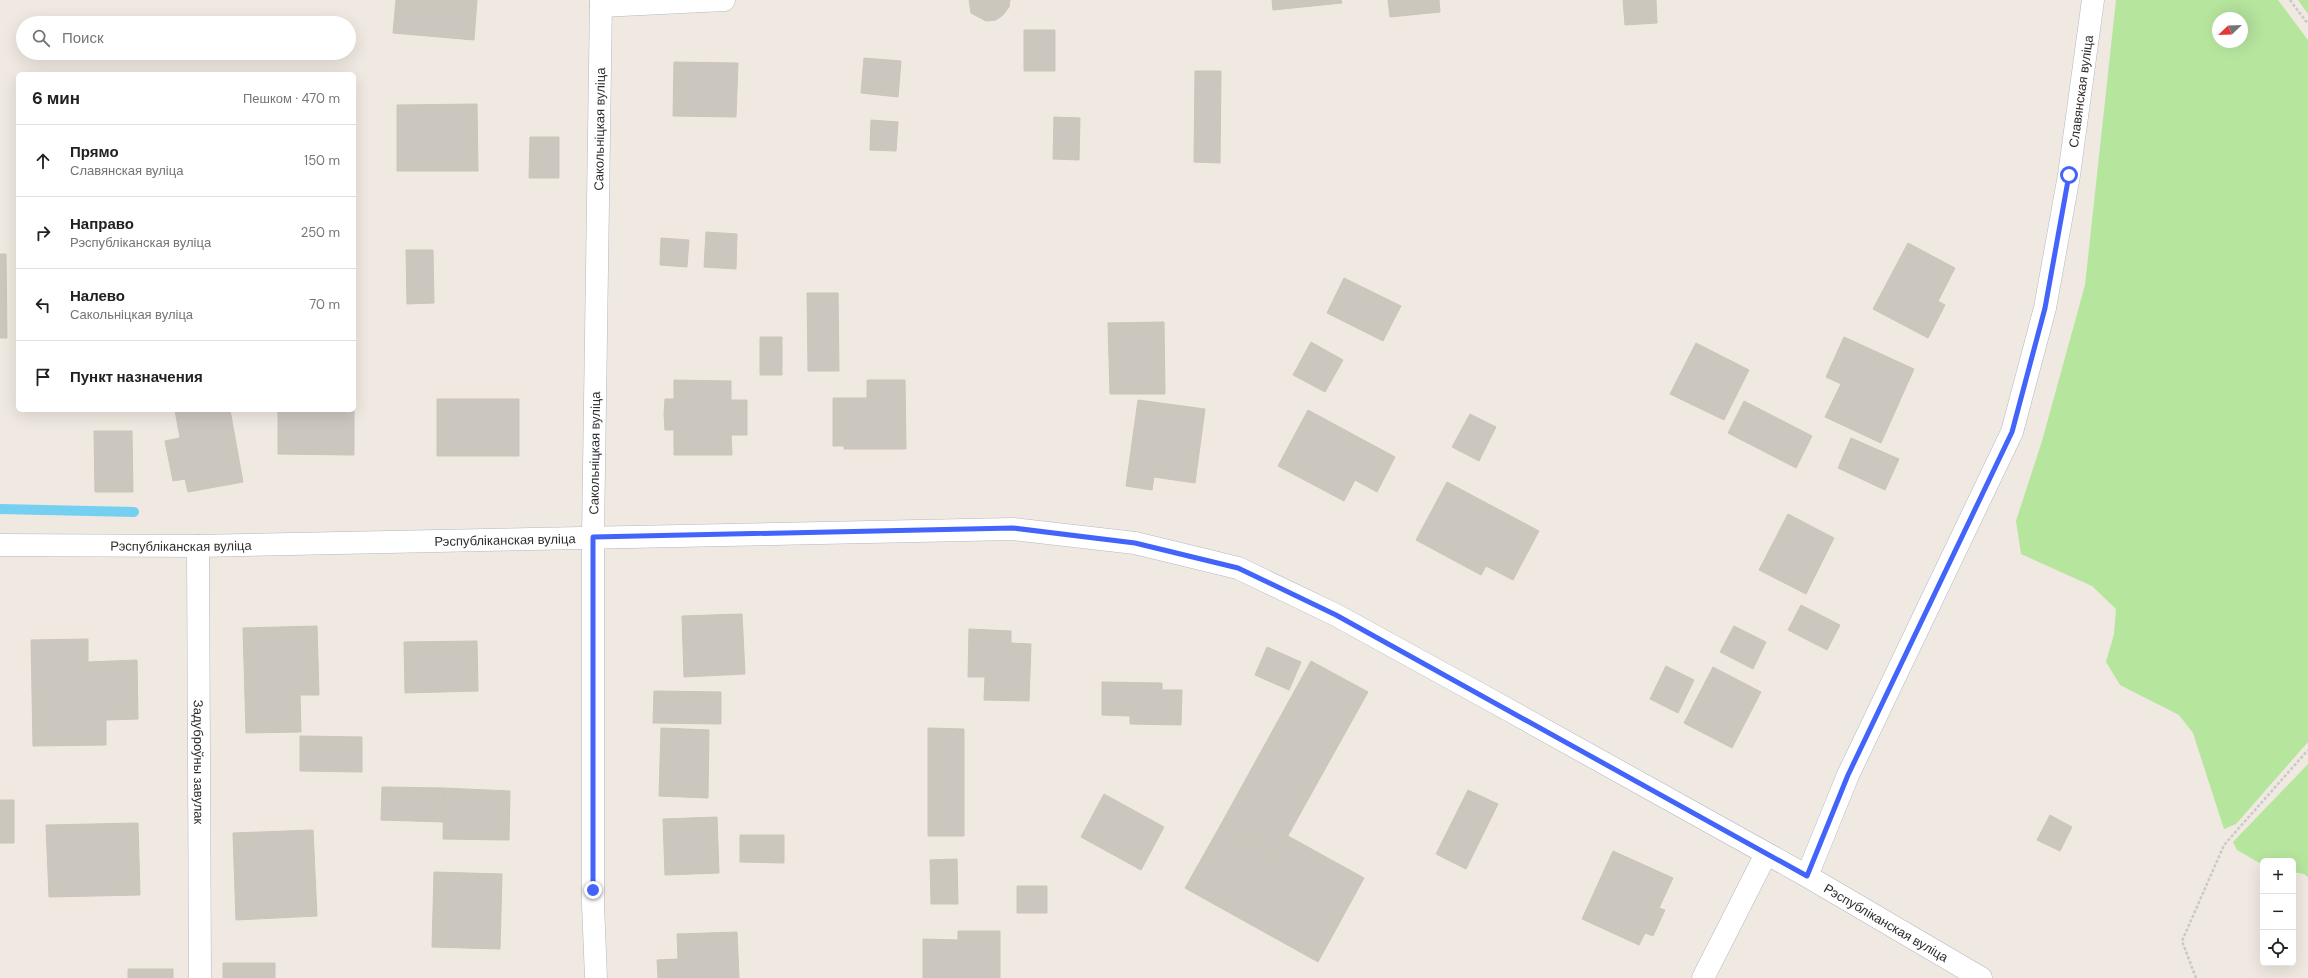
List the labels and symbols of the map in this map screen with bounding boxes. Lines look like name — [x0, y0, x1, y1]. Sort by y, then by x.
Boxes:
north arrow — [2212, 12, 2248, 48]
street label: Славянская вуліца — [2065, 33, 2097, 149]
street label: Сакольніцкая вуліца — [590, 67, 609, 191]
route start — [2060, 166, 2078, 184]
street label: Сакольніцкая вуліца — [585, 391, 604, 515]
street label: Рэспубліканская вуліца — [434, 530, 576, 550]
street label: Рэспубліканская вуліца — [110, 537, 253, 555]
street label: Задуброўны завулак — [190, 700, 207, 825]
street label: Рэспубліканская вуліца — [1821, 880, 1952, 966]
route end — [584, 881, 602, 899]

